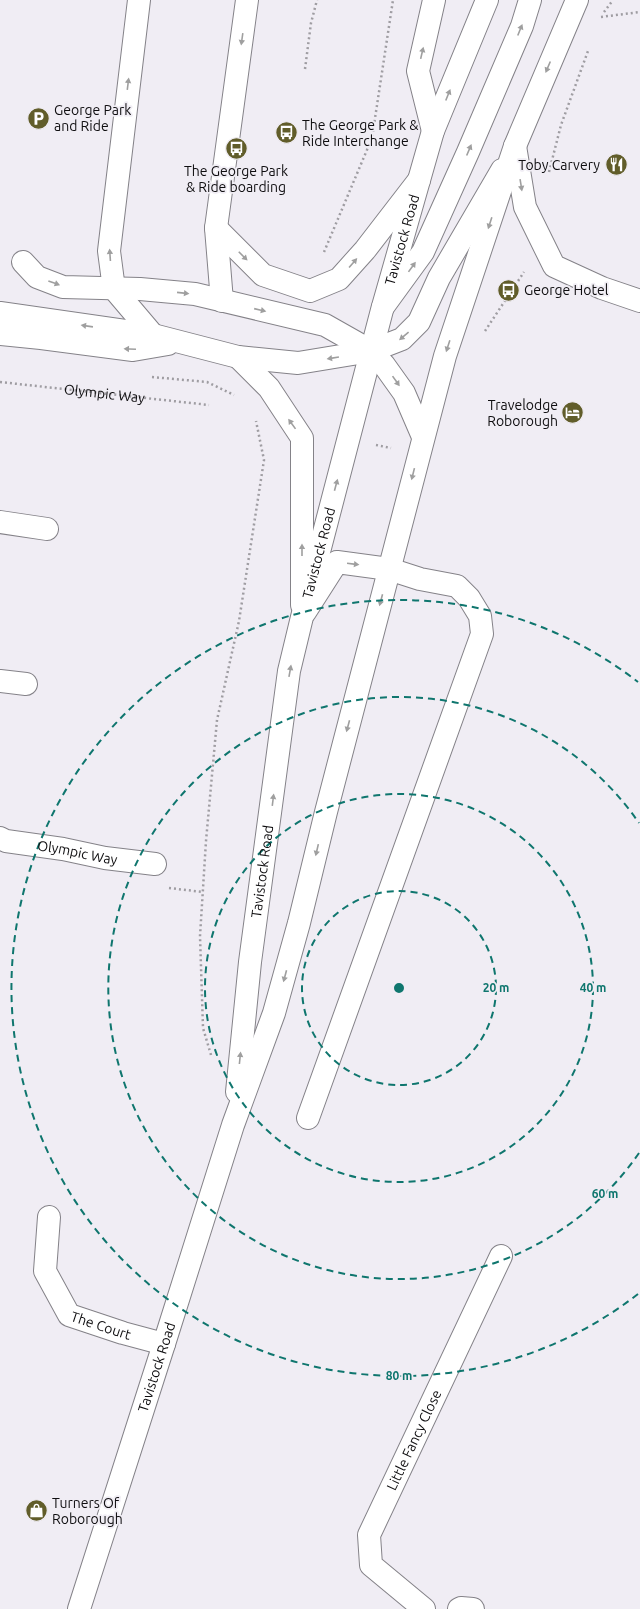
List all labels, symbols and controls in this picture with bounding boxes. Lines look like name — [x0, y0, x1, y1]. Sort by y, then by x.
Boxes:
one-way arrow — [517, 24, 523, 36]
one-way arrow — [239, 33, 245, 45]
one-way arrow — [420, 46, 426, 59]
one-way arrow — [545, 62, 551, 74]
one-way arrow — [125, 78, 132, 90]
one-way arrow — [445, 90, 451, 101]
place label: George Park and Ride — [54, 102, 131, 134]
parking icon: George Park and Ride — [25, 105, 51, 131]
place label: The George Park & Ride Interchange — [302, 117, 419, 149]
bus stop icon: The George Park & Ride Interchange — [274, 120, 300, 146]
bus stop icon: The George Park & Ride boarding — [223, 136, 249, 162]
one-way arrow — [466, 145, 472, 156]
restaurant icon: Toby Carvery — [603, 152, 629, 178]
place label: Toby Carvery — [518, 157, 600, 173]
place label: The George Park & Ride boarding — [184, 163, 288, 195]
one-way arrow — [518, 178, 524, 191]
street label: Tavistock Road — [381, 193, 423, 287]
one-way arrow — [486, 217, 492, 229]
one-way arrow — [107, 249, 114, 261]
one-way arrow — [238, 251, 248, 261]
one-way arrow — [349, 258, 358, 268]
one-way arrow — [408, 261, 417, 272]
bus stop icon: George Hotel — [496, 277, 522, 303]
one-way arrow — [48, 281, 60, 287]
place label: George Hotel — [524, 282, 609, 298]
one-way arrow — [177, 290, 189, 297]
one-way arrow — [254, 307, 266, 313]
one-way arrow — [81, 323, 93, 329]
one-way arrow — [399, 331, 409, 340]
one-way arrow — [445, 341, 451, 353]
one-way arrow — [124, 345, 136, 352]
one-way arrow — [327, 355, 339, 361]
one-way arrow — [392, 376, 400, 387]
street label: Olympic Way — [63, 381, 146, 406]
place label: Travelodge Roborough — [487, 397, 558, 429]
hotel icon: Travelodge Roborough — [560, 400, 586, 426]
one-way arrow — [288, 418, 296, 429]
one-way arrow — [410, 469, 416, 481]
one-way arrow — [333, 479, 339, 491]
street label: Tavistock Road — [299, 506, 338, 600]
one-way arrow — [299, 543, 305, 556]
one-way arrow — [347, 561, 359, 567]
one-way arrow — [378, 595, 384, 607]
one-way arrow — [287, 665, 293, 677]
one-way arrow — [345, 720, 351, 732]
one-way arrow — [270, 794, 276, 806]
street label: Tavistock Road — [248, 824, 276, 919]
street label: Olympic Way — [36, 837, 119, 867]
one-way arrow — [313, 843, 319, 856]
one-way arrow — [282, 970, 288, 982]
centre of rings — [392, 981, 406, 995]
text: 20 m — [483, 981, 509, 994]
text: 40 m — [580, 981, 606, 994]
one-way arrow — [237, 1052, 243, 1064]
text: 60 m — [592, 1187, 618, 1200]
street label: The Court — [69, 1308, 133, 1343]
street label: Tavistock Road — [135, 1320, 178, 1414]
text: 80 m — [386, 1369, 412, 1382]
street label: Little Fancy Close — [383, 1387, 445, 1493]
place label: Turners Of Roborough — [52, 1495, 123, 1527]
shop icon: Turners Of Roborough — [24, 1498, 50, 1524]

